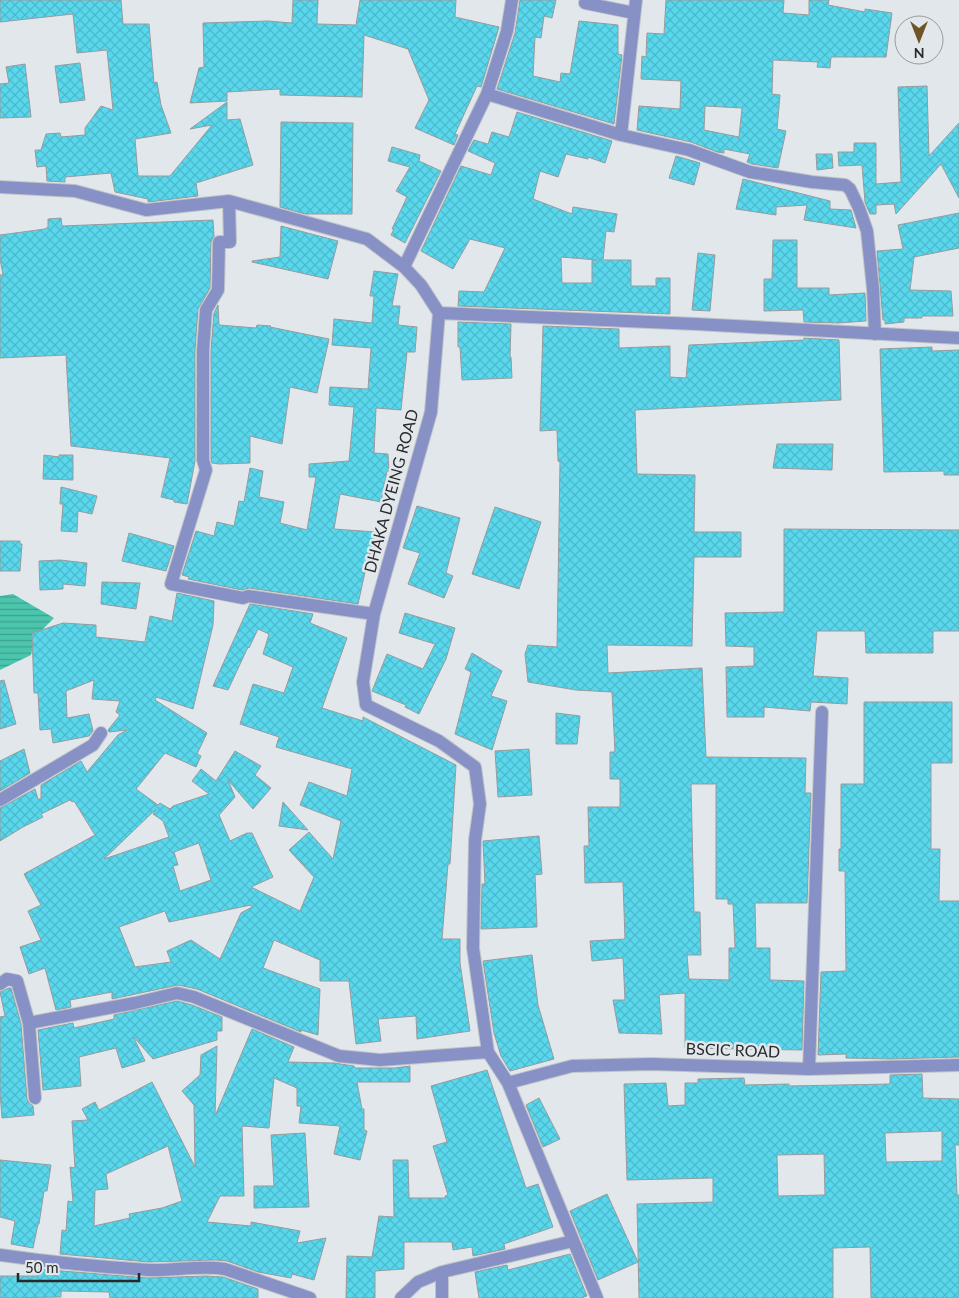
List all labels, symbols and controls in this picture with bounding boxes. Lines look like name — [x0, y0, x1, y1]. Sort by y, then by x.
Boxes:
north arrow — [894, 15, 944, 65]
text: N — [914, 45, 924, 62]
street label: DHAKA DYEING ROAD — [359, 407, 422, 575]
street label: BSCIC ROAD — [686, 1038, 781, 1061]
scale bar — [18, 1250, 139, 1282]
text: 50 m — [25, 1258, 59, 1276]

